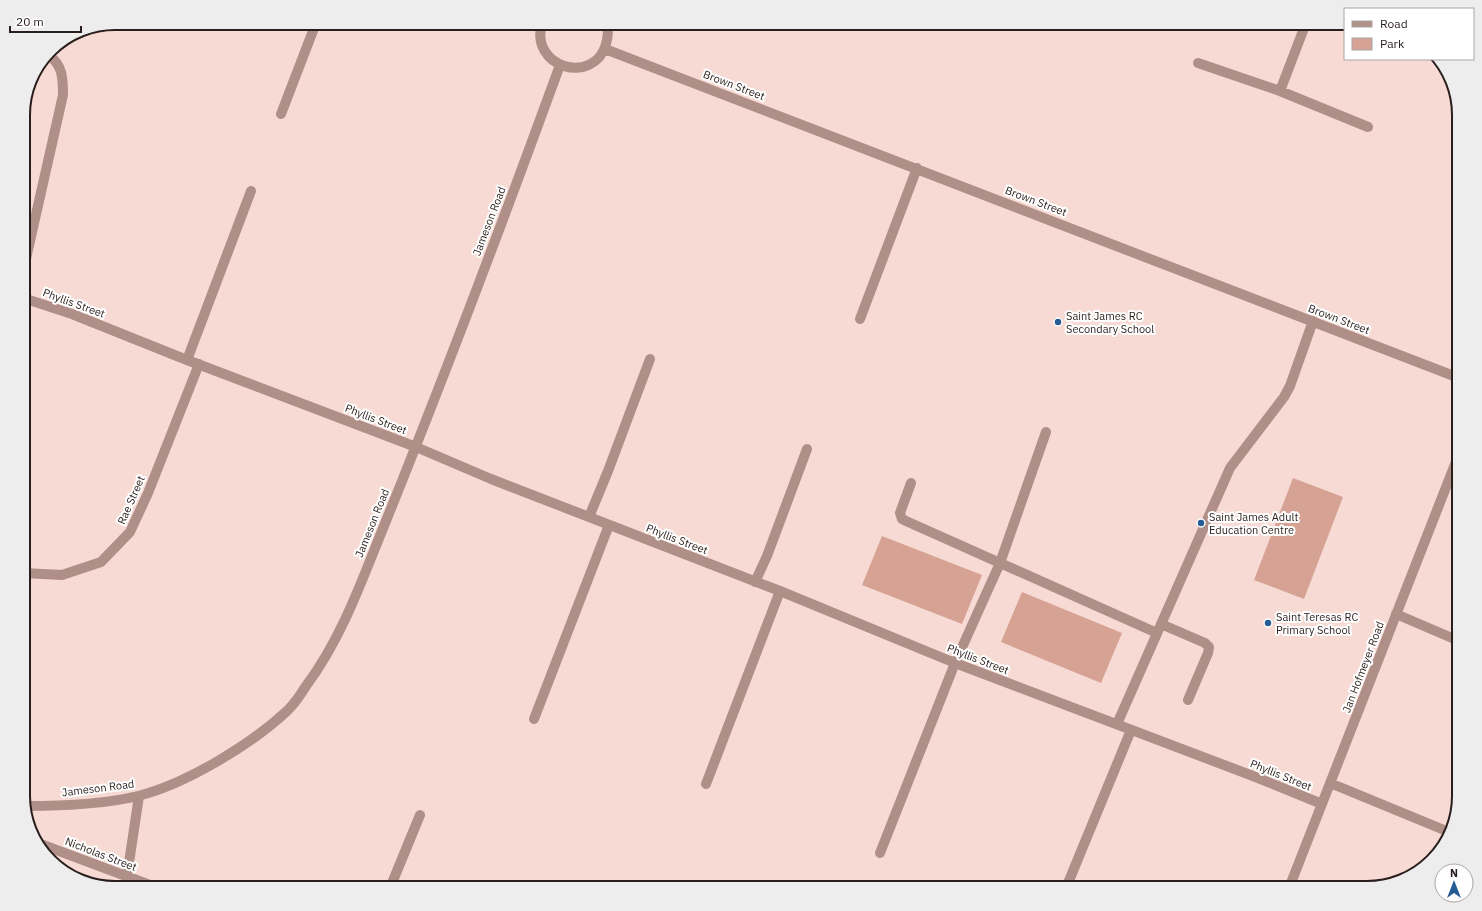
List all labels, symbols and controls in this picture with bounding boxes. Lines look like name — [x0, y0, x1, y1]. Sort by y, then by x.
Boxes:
scale bar — [10, 8, 81, 34]
legend — [1344, 8, 1474, 60]
text: 20 m — [16, 14, 44, 29]
text: Road — [1380, 16, 1408, 31]
text: Park — [1380, 36, 1405, 51]
street label: Brown Street — [701, 67, 767, 103]
street label: Brown Street — [1003, 183, 1069, 219]
street label: Jameson Road — [469, 185, 509, 257]
street label: Phyllis Street — [41, 285, 107, 321]
street label: Brown Street — [1306, 301, 1372, 337]
place label: Saint James RC Secondary School — [1066, 309, 1154, 336]
marker: Saint James RC Secondary School — [1053, 317, 1063, 327]
street label: Phyllis Street — [343, 401, 409, 437]
street label: Rae Street — [114, 473, 148, 526]
street label: Jameson Road — [352, 487, 392, 559]
place label: Saint James Adult Education Centre — [1209, 510, 1298, 537]
marker: Saint James Adult Education Centre — [1196, 518, 1206, 528]
street label: Phyllis Street — [644, 521, 710, 557]
place label: Saint Teresas RC Primary School — [1276, 610, 1358, 637]
marker: Saint Teresas RC Primary School — [1263, 618, 1273, 628]
street label: Jan Hofmeyer Road — [1339, 619, 1387, 715]
street label: Phyllis Street — [945, 641, 1011, 677]
street label: Phyllis Street — [1248, 756, 1314, 794]
street label: Jameson Road — [61, 777, 135, 799]
street label: Nicholas Street — [63, 834, 139, 874]
north arrow — [1434, 863, 1474, 903]
text: N — [1450, 866, 1458, 880]

